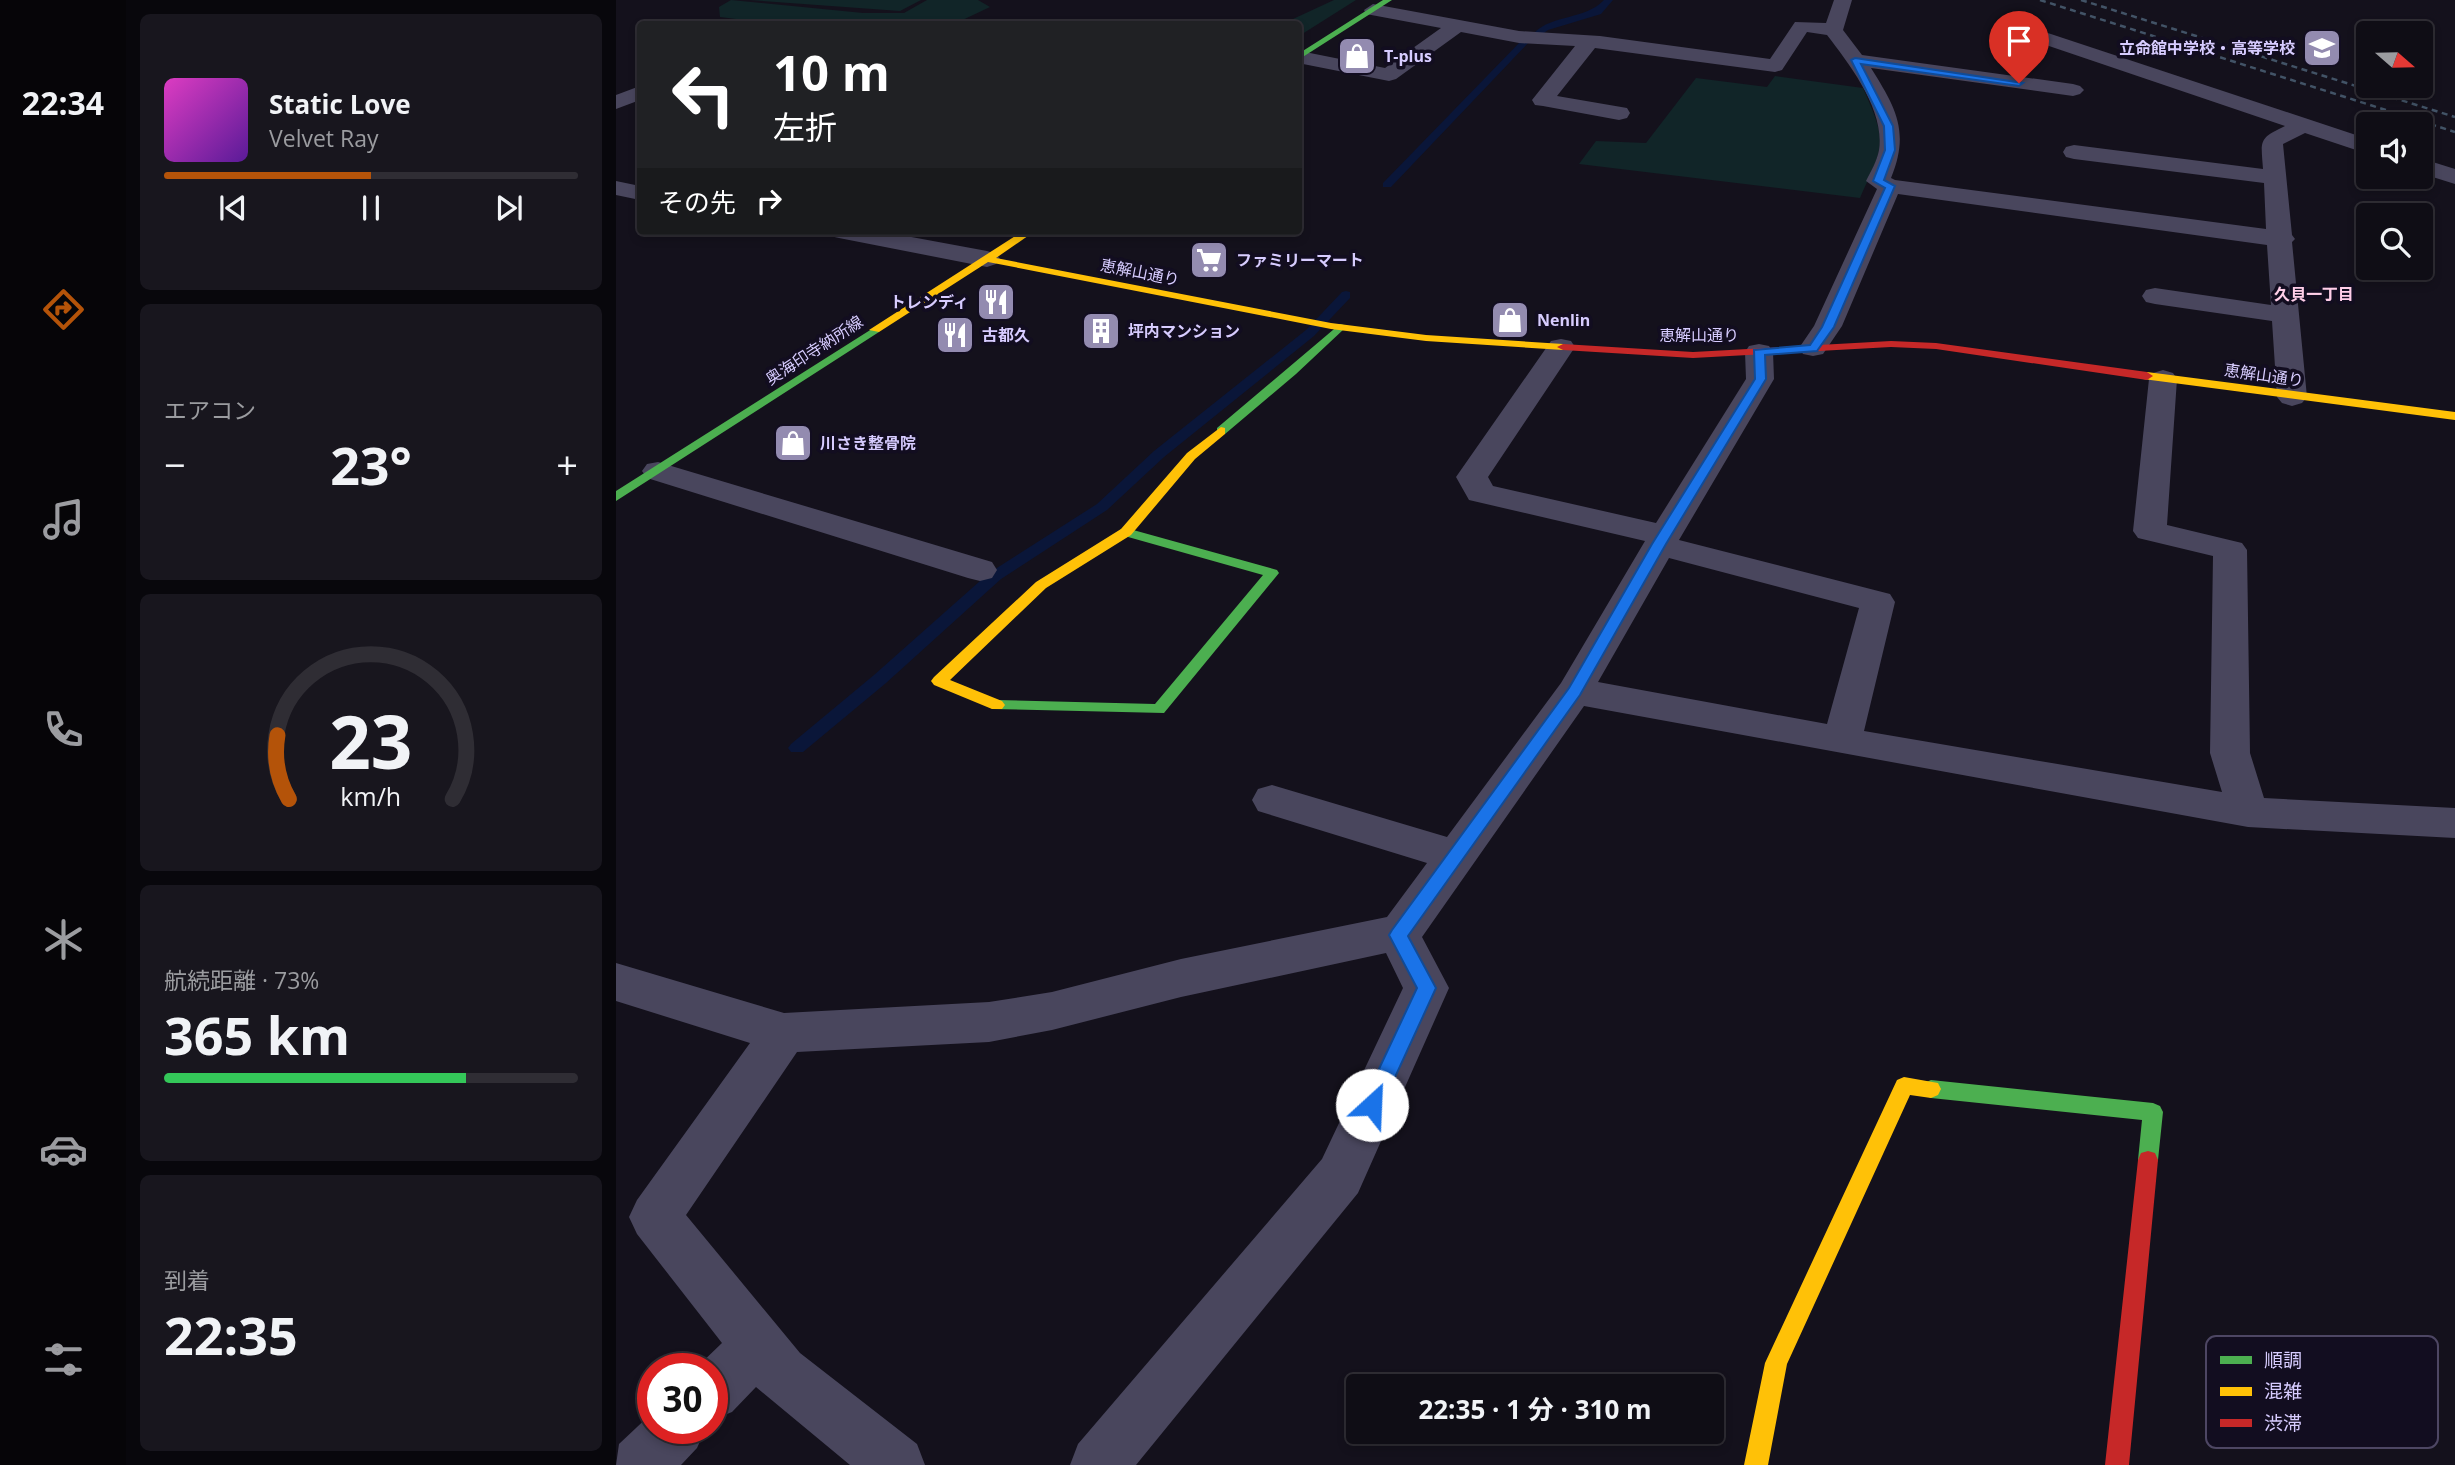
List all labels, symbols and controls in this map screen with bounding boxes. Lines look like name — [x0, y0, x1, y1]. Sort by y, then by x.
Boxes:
pin — [1989, 11, 2049, 83]
north arrow — [2356, 21, 2432, 98]
map controls — [2356, 21, 2433, 280]
icon: arrive — [2000, 22, 2038, 60]
school or university icon: 立命館中学校・高等学校 — [2301, 27, 2343, 69]
shop icon: T-plus — [1336, 35, 1378, 77]
place label: 立命館中学校・高等学校 — [2119, 37, 2295, 59]
text: 10 m — [773, 39, 890, 105]
place label: T-plus — [1384, 45, 1432, 67]
icon: left — [658, 49, 749, 140]
text: 22:34 — [22, 81, 104, 124]
text: Static Love — [269, 86, 411, 122]
text: 左折 — [773, 105, 837, 148]
button: sound — [2356, 112, 2433, 189]
text: Velvet Ray — [269, 122, 379, 154]
icon: right — [750, 182, 788, 220]
text: その先 — [658, 184, 736, 220]
icon: previous — [214, 189, 252, 227]
icon: pause — [352, 189, 390, 227]
icon: next — [490, 189, 528, 227]
button: search — [2356, 203, 2433, 280]
supermarket icon: ファミリーマート — [1188, 239, 1230, 281]
place label: ファミリーマート — [1236, 249, 1364, 271]
street label: 恵解山通り — [1099, 254, 1181, 290]
restaurant icon: トレンディ — [975, 281, 1017, 323]
district label: 久貝一丁目 — [2274, 283, 2354, 305]
icon: directions — [39, 285, 88, 334]
place label: トレンディ — [890, 291, 969, 313]
shop icon: Nenlin — [1489, 299, 1531, 341]
place label: Nenlin — [1537, 309, 1590, 331]
street label: 奥海印寺納所線 — [761, 310, 867, 390]
building icon: 坪内マンション — [1080, 310, 1122, 352]
restaurant icon: 古都久 — [934, 314, 976, 356]
place label: 坪内マンション — [1128, 320, 1240, 342]
place label: 古都久 — [982, 324, 1030, 346]
street label: 恵解山通り — [1659, 324, 1739, 346]
street label: 恵解山通り — [2223, 359, 2305, 391]
text: エアコン — [164, 394, 256, 426]
shop icon: 川さき整骨院 — [772, 422, 814, 464]
text: 23° — [330, 429, 412, 500]
place label: 川さき整骨院 — [820, 432, 916, 454]
text: − — [164, 438, 186, 490]
text: + — [556, 438, 578, 490]
icon: music — [39, 495, 88, 544]
text: 23 — [329, 691, 413, 790]
icon: phone — [39, 705, 88, 754]
text: km/h — [341, 778, 401, 812]
icon: climate — [39, 915, 88, 964]
text: 航続距離 · 73% — [164, 964, 319, 996]
text: 365 km — [164, 999, 350, 1070]
position arrow — [1335, 1068, 1409, 1142]
icon: car — [39, 1125, 88, 1174]
text: 到着 — [164, 1264, 210, 1296]
text: 22:35 — [164, 1299, 298, 1370]
icon: filters — [39, 1335, 88, 1384]
legend — [2206, 1336, 2438, 1448]
text: 順調 — [2264, 1347, 2302, 1373]
speed limit sign: 30 — [637, 1353, 728, 1444]
text: 混雑 — [2264, 1378, 2302, 1404]
text: 22:35 · 1 分 · 310 m — [1418, 1391, 1652, 1427]
text: 渋滞 — [2264, 1410, 2302, 1436]

